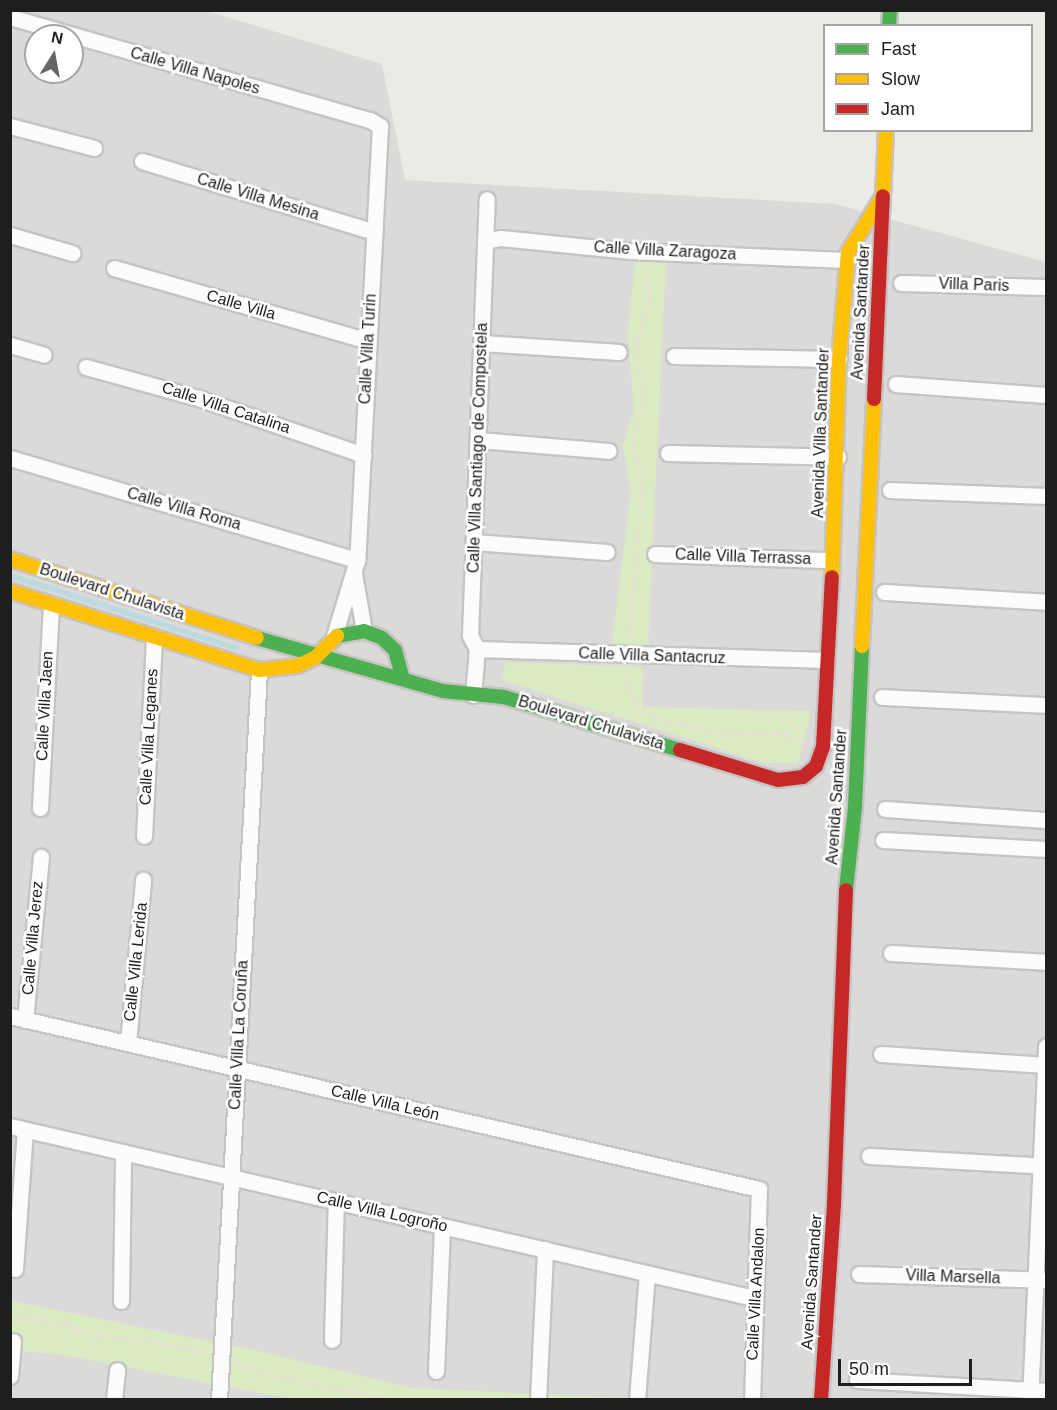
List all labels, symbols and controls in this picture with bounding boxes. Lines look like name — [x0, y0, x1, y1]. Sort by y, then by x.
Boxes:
north arrow — [24, 24, 84, 84]
legend — [823, 24, 1033, 132]
text: N — [50, 28, 64, 47]
text: Fast — [881, 39, 916, 59]
street label: Calle Villa Napoles — [128, 43, 262, 99]
text: Slow — [881, 69, 920, 89]
text: Jam — [881, 99, 915, 119]
street label: Calle Villa Mesina — [195, 169, 321, 225]
street label: Calle Villa Zaragoza — [593, 238, 737, 264]
street label: Avenida Santander — [848, 244, 874, 380]
street label: Villa Paris — [938, 274, 1010, 296]
street label: Calle Villa — [204, 286, 278, 324]
street label: Calle Villa Turin — [356, 293, 380, 405]
street label: Calle Villa Santiago de Compostela — [464, 322, 492, 574]
street label: Avenida Villa Santander — [808, 348, 834, 518]
street label: Calle Villa Catalina — [159, 378, 293, 438]
street label: Calle Villa Roma — [125, 484, 243, 534]
street label: Calle Villa Terrassa — [674, 545, 812, 569]
street label: Boulevard Chulavista — [37, 560, 187, 624]
street label: Calle Villa Santacruz — [578, 644, 726, 668]
street label: Calle Villa Jaen — [33, 651, 57, 761]
street label: Calle Villa Leganes — [136, 668, 162, 806]
street label: Boulevard Chulavista — [516, 692, 666, 754]
street label: Avenida Santander — [823, 729, 851, 865]
street label: Calle Villa Jerez — [18, 880, 48, 996]
street label: Calle Villa Lerida — [120, 901, 152, 1023]
street label: Calle Villa La Coruña — [225, 960, 253, 1110]
street label: Calle Villa León — [329, 1081, 441, 1125]
street label: Calle Villa Logroño — [315, 1188, 449, 1236]
street label: Avenida Santander — [798, 1214, 826, 1350]
street label: Calle Villa Andalon — [743, 1227, 769, 1361]
street label: Villa Marsella — [905, 1266, 1001, 1288]
scale bar — [841, 1347, 974, 1385]
text: 50 m — [849, 1359, 889, 1379]

